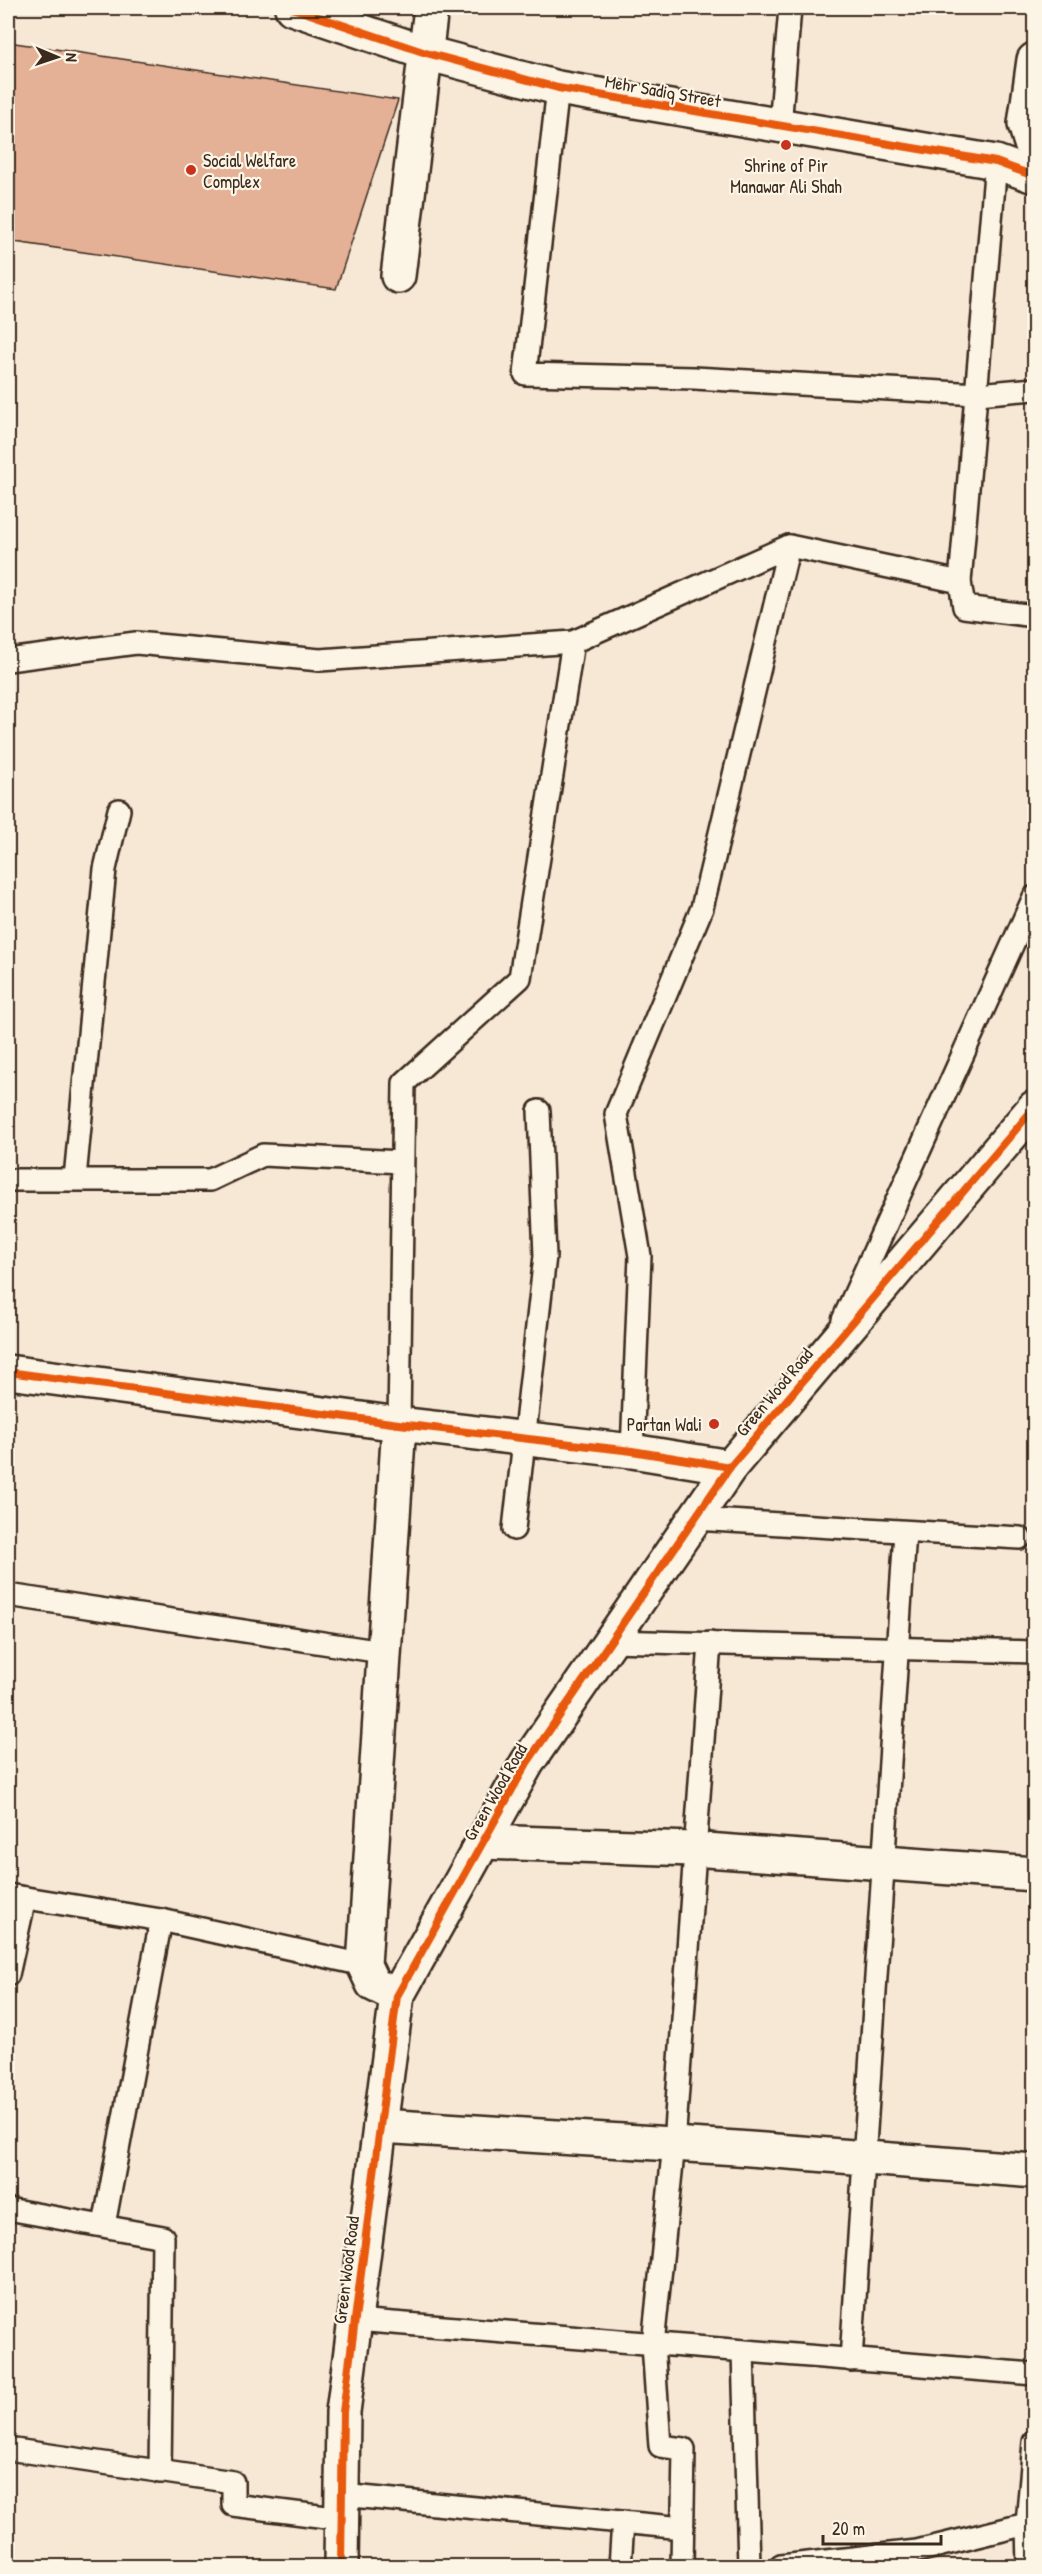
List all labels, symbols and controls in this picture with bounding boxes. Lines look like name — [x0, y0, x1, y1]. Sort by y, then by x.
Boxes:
north arrow — [27, 27, 87, 87]
text: N — [61, 53, 83, 63]
street label: Mehr Sadiq Street — [603, 69, 724, 114]
marker: Shrine of Pir Manawar Ali Shah — [779, 138, 793, 152]
place label: Social Welfare Complex — [203, 148, 296, 194]
place label: Shrine of Pir Manawar Ali Shah — [730, 153, 842, 199]
marker: Social Welfare Complex — [184, 163, 198, 177]
street label: Green Wood Road — [730, 1342, 818, 1442]
place label: Partan Wali — [627, 1412, 702, 1437]
marker: Partan Wali — [707, 1417, 721, 1431]
street label: Green Wood Road — [457, 1739, 533, 1845]
street label: Green Wood Road — [327, 2215, 365, 2325]
scale bar — [823, 2508, 942, 2546]
text: 20 m — [832, 2516, 865, 2541]

